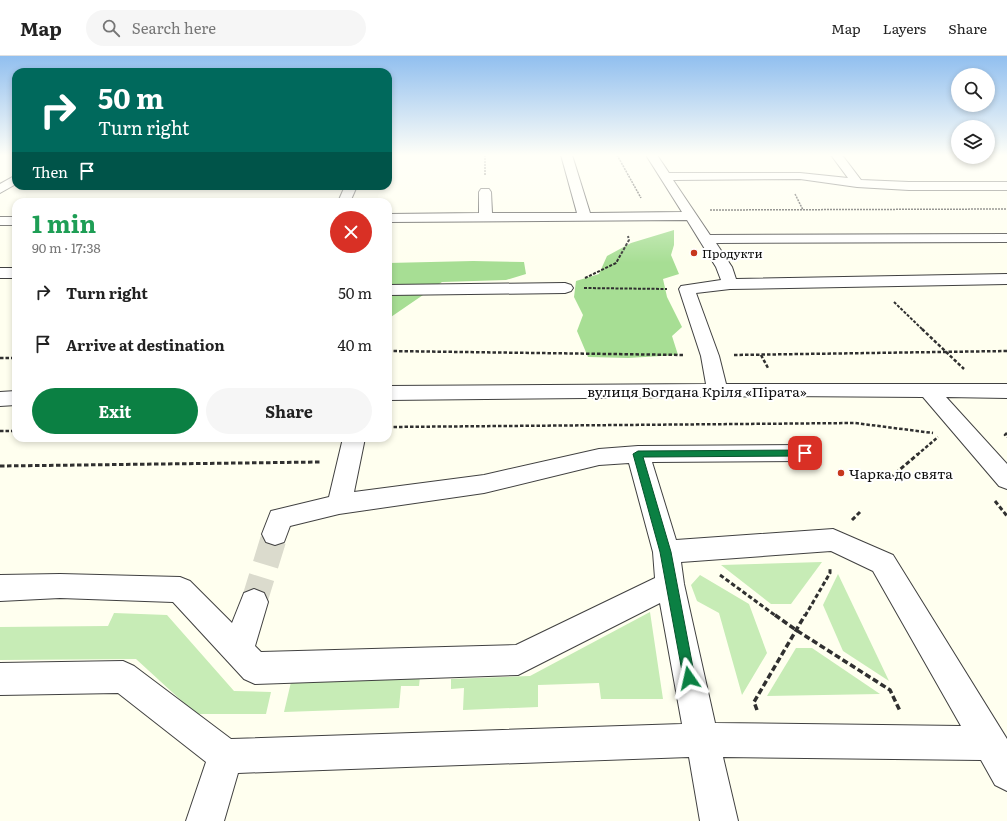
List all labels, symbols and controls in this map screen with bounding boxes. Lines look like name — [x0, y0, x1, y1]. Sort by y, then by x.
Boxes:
search box — [86, 10, 366, 46]
text: Map — [20, 14, 62, 42]
text: Search here — [132, 16, 216, 39]
icon: search — [100, 17, 122, 39]
text: Map — [831, 18, 861, 38]
text: Layers — [883, 18, 926, 38]
text: Share — [948, 18, 987, 38]
map controls — [951, 68, 995, 164]
button: search — [951, 68, 995, 112]
text: 50 m — [98, 76, 164, 118]
icon: right — [32, 84, 84, 136]
text: Turn right — [98, 114, 189, 141]
button: layers — [951, 120, 995, 164]
text: Then — [32, 160, 68, 183]
icon: arrive — [76, 160, 98, 182]
text: 1 min — [32, 205, 96, 240]
button: close — [330, 211, 372, 253]
text: 90 m · 17:38 — [32, 238, 101, 257]
place label: Продукти — [702, 244, 763, 262]
marker: Продукти — [689, 248, 699, 258]
icon: right — [32, 281, 54, 303]
text: Turn right — [66, 281, 148, 304]
text: 50 m — [338, 281, 372, 304]
icon: arrive — [32, 333, 54, 355]
text: Arrive at destination — [66, 333, 225, 356]
text: 40 m — [338, 333, 372, 356]
street label: вулиця Богдана Кріля «Пірата» — [587, 381, 807, 401]
button: Exit — [32, 388, 198, 434]
button: Share — [206, 388, 372, 434]
pin — [788, 436, 822, 470]
icon: arrive — [794, 442, 816, 464]
place label: Чарка до свята — [849, 463, 953, 483]
marker: Чарка до свята — [836, 468, 846, 478]
position arrow — [668, 657, 710, 699]

